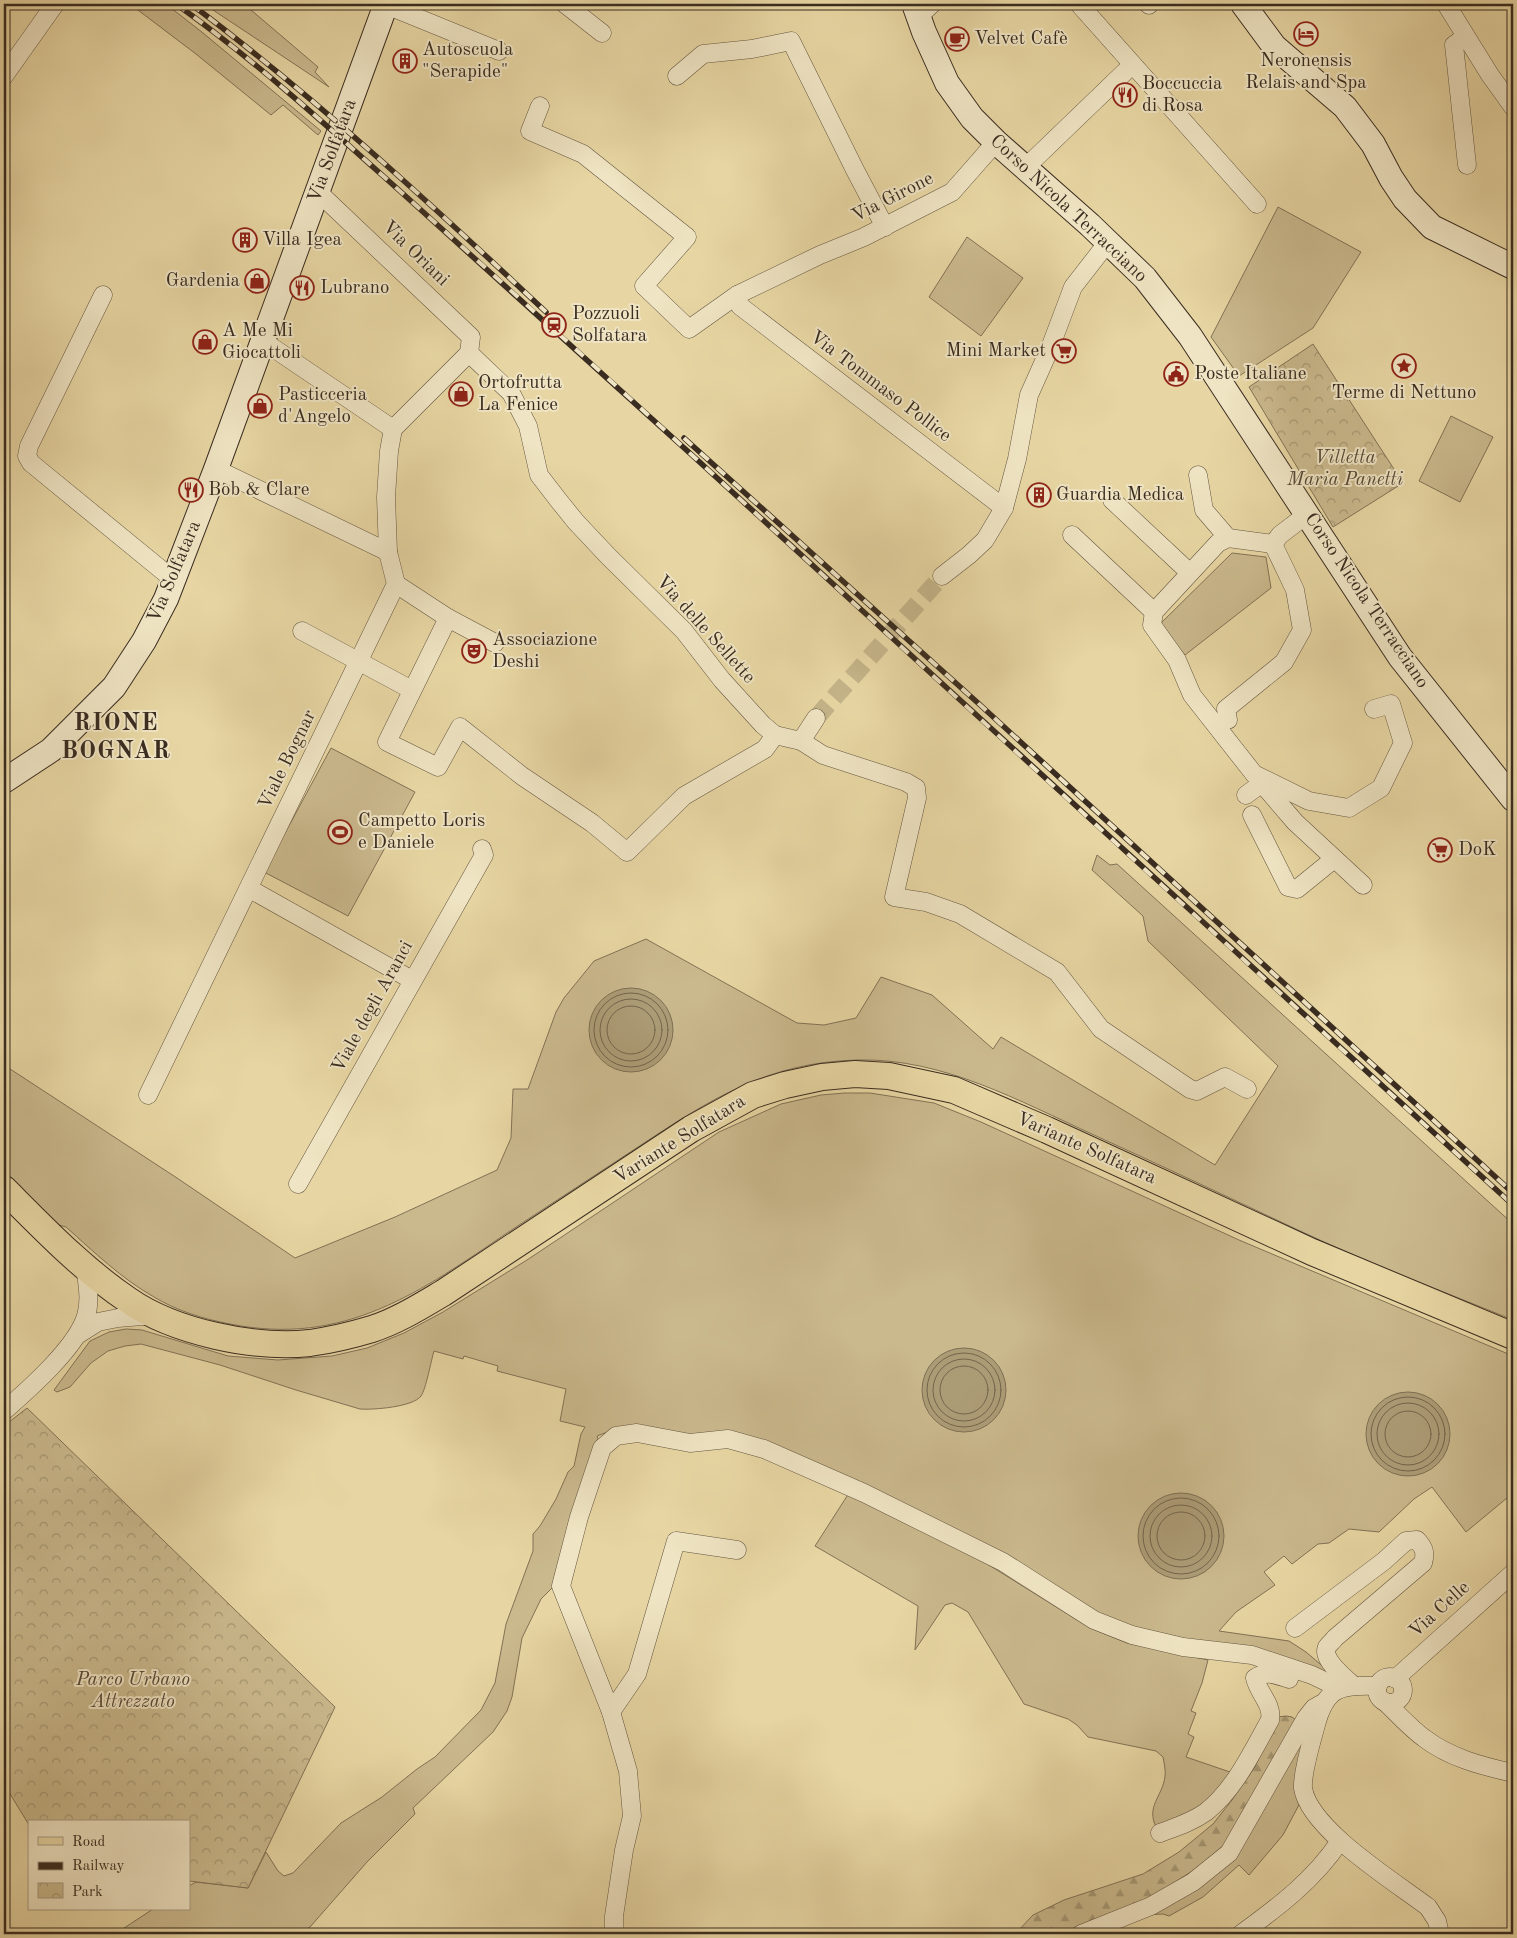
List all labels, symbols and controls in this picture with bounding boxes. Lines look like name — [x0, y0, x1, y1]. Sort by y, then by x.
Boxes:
hotel icon: Neronensis Relais and Spa — [1293, 21, 1319, 47]
cafe icon: Velvet Cafè — [944, 26, 970, 52]
place label: Velvet Cafè — [974, 30, 1068, 49]
place label: Autoscuola "Serapide" — [422, 41, 514, 82]
building icon: Autoscuola "Serapide" — [392, 48, 418, 74]
place label: Neronensis Relais and Spa — [1245, 52, 1367, 93]
place label: Boccuccia di Rosa — [1142, 75, 1223, 116]
restaurant icon: Boccuccia di Rosa — [1112, 82, 1138, 108]
street label: Via Solfatara — [305, 96, 361, 205]
street label: Corso Nicola Terracciano — [986, 131, 1150, 287]
street label: Via Girone — [849, 169, 937, 227]
street label: Via Oriani — [378, 218, 452, 290]
building icon: Villa Igea — [232, 227, 258, 253]
place label: Villa Igea — [262, 231, 342, 250]
shop icon: Gardenia — [244, 268, 270, 294]
place label: Gardenia — [166, 272, 241, 291]
restaurant icon: Lubrano — [289, 275, 315, 301]
place label: Lubrano — [320, 279, 389, 298]
place label: Pozzuoli Solfatara — [572, 305, 648, 346]
station icon: Pozzuoli Solfatara — [541, 312, 567, 338]
place label: A Me Mi Giocattoli — [222, 322, 301, 363]
street label: Via Tommaso Pollice — [806, 328, 954, 446]
shop icon: A Me Mi Giocattoli — [192, 329, 218, 355]
supermarket icon: Mini Market — [1051, 338, 1077, 364]
place label: Mini Market — [946, 342, 1046, 361]
place icon: Terme di Nettuno — [1391, 353, 1417, 379]
public building icon: Poste Italiane — [1163, 361, 1189, 387]
place label: Poste Italiane — [1194, 365, 1306, 384]
place label: Ortofrutta La Fenice — [478, 374, 563, 415]
shop icon: Ortofrutta La Fenice — [448, 381, 474, 407]
place label: Terme di Nettuno — [1332, 384, 1476, 403]
place label: Pasticceria d'Angelo — [278, 386, 368, 427]
shop icon: Pasticceria d'Angelo — [247, 393, 273, 419]
park label: Villetta Maria Panetti — [1286, 449, 1404, 490]
restaurant icon: Bob & Clare — [178, 477, 204, 503]
place label: Bob & Clare — [208, 481, 310, 500]
building icon: Guardia Medica — [1026, 482, 1052, 508]
place label: Guardia Medica — [1056, 486, 1185, 505]
street label: Corso Nicola Terracciano — [1300, 510, 1432, 692]
street label: Via Solfatara — [145, 518, 205, 626]
street label: Via delle Sellette — [652, 572, 758, 688]
place label: Associazione Deshi — [492, 631, 597, 672]
theatre icon: Associazione Deshi — [461, 638, 487, 664]
street label: Viale Bognar — [256, 707, 320, 813]
district label: RIONE BOGNAR — [61, 712, 171, 764]
place label: Campetto Loris e Daniele — [358, 812, 485, 853]
sports icon: Campetto Loris e Daniele — [327, 819, 353, 845]
supermarket icon: DoK — [1427, 837, 1453, 863]
place label: DoK — [1458, 841, 1497, 860]
street label: Viale degli Aranci — [329, 938, 417, 1076]
street label: Variante Solfatara — [611, 1092, 750, 1188]
street label: Variante Solfatara — [1013, 1110, 1159, 1189]
street label: Via Celle — [1406, 1578, 1474, 1642]
park label: Parco Urbano Attrezzato — [75, 1671, 190, 1712]
legend — [28, 1820, 190, 1910]
text: Road — [72, 1835, 106, 1850]
text: Railway — [72, 1859, 125, 1874]
text: Park — [72, 1885, 103, 1900]

